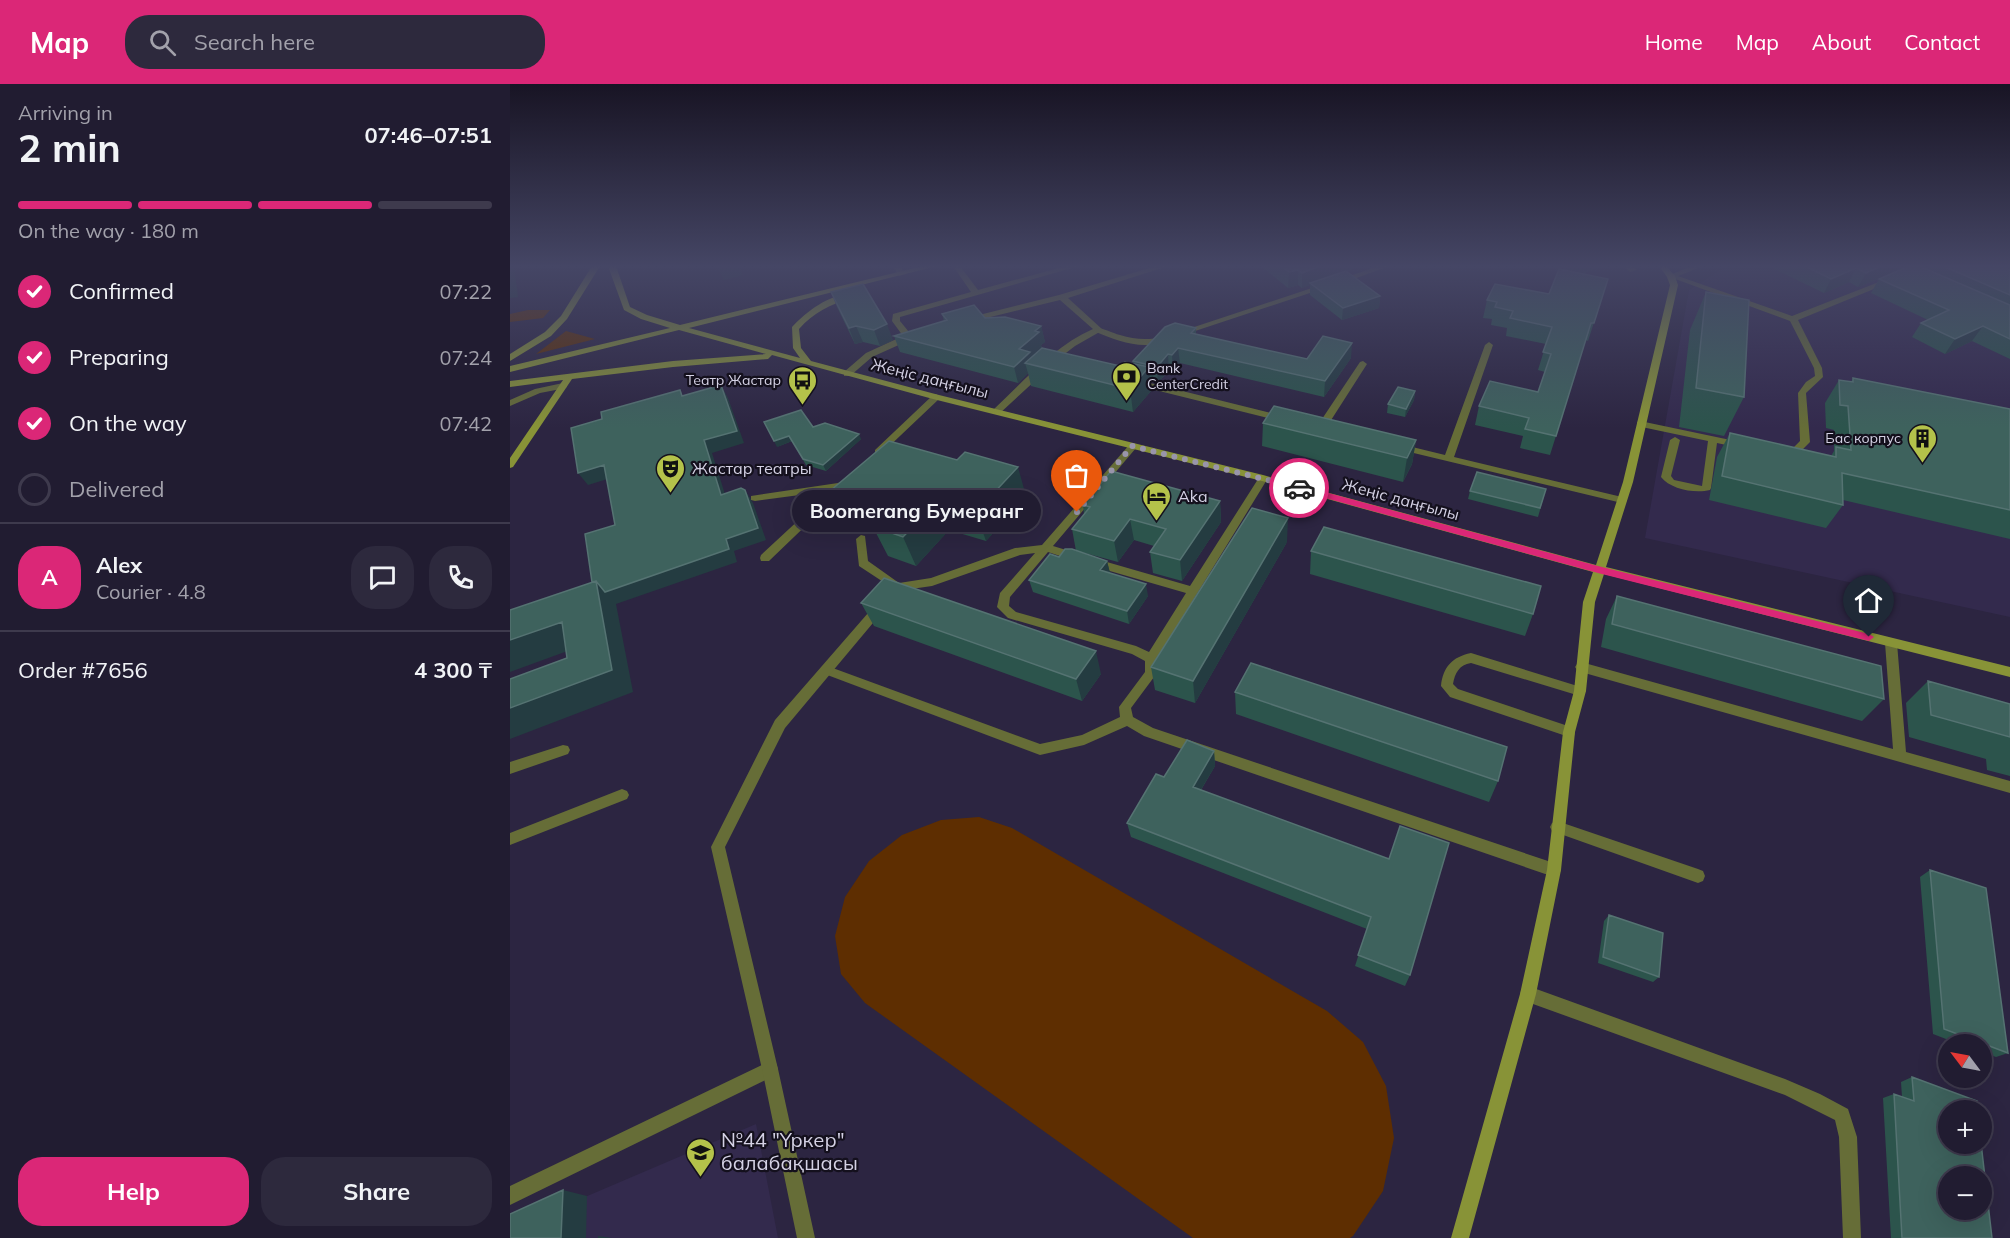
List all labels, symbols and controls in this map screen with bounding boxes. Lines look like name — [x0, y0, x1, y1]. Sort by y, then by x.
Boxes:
search box — [125, 15, 545, 69]
text: Map — [30, 25, 89, 60]
icon: search — [146, 26, 179, 59]
text: Search here — [194, 28, 315, 56]
text: Home — [1645, 29, 1703, 55]
text: Map — [1736, 29, 1779, 55]
text: About — [1812, 29, 1871, 55]
text: Contact — [1904, 29, 1980, 55]
text: Arriving in — [18, 100, 113, 125]
text: 07:46–07:51 — [364, 121, 492, 149]
text: 2 min — [18, 123, 121, 172]
text: On the way · 180 m — [18, 218, 199, 243]
icon: check — [18, 275, 51, 308]
text: Confirmed — [69, 277, 174, 305]
text: 07:22 — [439, 279, 492, 304]
icon: check — [18, 341, 51, 374]
text: Preparing — [69, 343, 169, 371]
text: 07:24 — [439, 345, 492, 370]
street label: Жеңіс даңғылы — [869, 354, 991, 402]
place label: Bank CenterCredit — [1147, 359, 1228, 393]
bank icon: Bank CenterCredit — [1110, 360, 1142, 402]
bus stop icon: Театр Жастар — [786, 364, 818, 406]
place label: Театр Жастар — [686, 371, 781, 389]
icon: check — [18, 407, 51, 440]
text: On the way — [69, 409, 187, 437]
text: 07:42 — [439, 411, 492, 436]
building icon: Бас корпус — [1906, 422, 1938, 464]
place label: Бас корпус — [1825, 429, 1901, 447]
pin — [1051, 450, 1102, 512]
theatre icon: Жастар театры — [655, 452, 687, 494]
place label: Жастар театры — [692, 458, 812, 478]
courier — [1269, 458, 1329, 518]
icon: bag — [1060, 459, 1093, 492]
icon: car — [1283, 472, 1316, 505]
street label: Жеңіс даңғылы — [1340, 474, 1462, 524]
text: Delivered — [69, 475, 164, 503]
hotel icon: Aka — [1141, 480, 1173, 522]
place label: Aka — [1178, 486, 1208, 506]
callout: Boomerang Бумеранг — [792, 491, 1041, 533]
text: Boomerang Бумеранг — [810, 498, 1023, 523]
button: chat — [351, 546, 414, 609]
button: phone — [429, 546, 492, 609]
text: Alex — [96, 551, 142, 579]
text: A — [41, 563, 58, 591]
pin — [1843, 575, 1894, 637]
text: Courier · 4.8 — [96, 579, 206, 604]
icon: home — [1852, 584, 1885, 617]
text: Order #7656 — [18, 656, 148, 684]
text: 4 300 ₸ — [414, 656, 492, 684]
north arrow — [1938, 1034, 1992, 1088]
map controls — [1938, 1034, 1992, 1220]
button: + — [1938, 1100, 1992, 1154]
place label: №44 "Үркер" балабақшасы — [721, 1127, 858, 1175]
school or university icon: №44 "Үркер" балабақшасы — [684, 1136, 716, 1178]
button: Help — [18, 1157, 249, 1226]
button: Share — [261, 1157, 492, 1226]
button: − — [1938, 1166, 1992, 1220]

